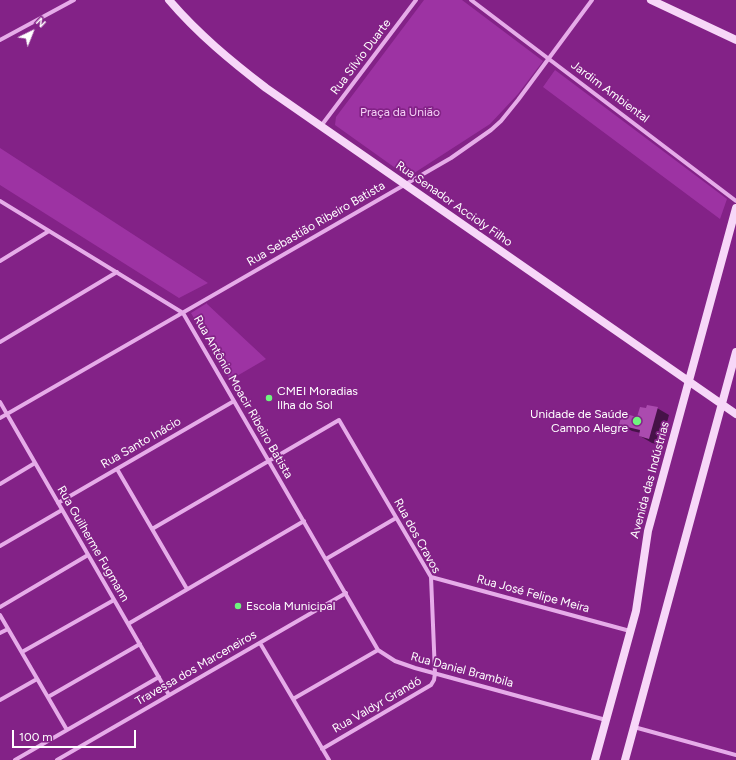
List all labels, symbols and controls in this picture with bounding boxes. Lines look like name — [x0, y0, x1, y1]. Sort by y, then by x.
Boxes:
north arrow — [12, 12, 52, 52]
text: N — [33, 15, 48, 31]
street label: Rua Sílvio Duarte — [328, 16, 394, 98]
street label: Jardim Ambiental — [568, 58, 652, 126]
park label: Praça da União — [360, 105, 440, 119]
street label: Rua Senador Accioly Filho — [393, 158, 515, 250]
street label: Rua Sebastião Ribeiro Batista — [244, 179, 388, 269]
street label: Rua Antônio Moacir Ribeiro Batista — [190, 313, 296, 481]
place label: CMEI Moradias Ilha do Sol — [277, 384, 358, 412]
marker: CMEI Moradias Ilha do Sol — [264, 393, 274, 403]
place label: Unidade de Saúde Campo Alegre — [530, 407, 628, 435]
street label: Rua Santo Inácio — [98, 414, 184, 472]
marker: Unidade de Saúde Campo Alegre — [631, 415, 643, 427]
street label: Avenida das Indústrias — [627, 420, 673, 540]
street label: Rua Guilherme Fugmann — [54, 483, 132, 605]
street label: Rua dos Cravos — [391, 496, 443, 576]
street label: Rua José Felipe Meira — [475, 572, 591, 616]
place label: Escola Municipal — [246, 599, 335, 613]
marker: Escola Municipal — [233, 601, 243, 611]
street label: Travessa dos Marceneiros — [133, 627, 259, 709]
street label: Rua Daniel Brambila — [409, 649, 515, 691]
street label: Rua Valdyr Grandó — [330, 674, 424, 736]
scale bar — [14, 722, 138, 748]
text: 100 m — [19, 730, 53, 744]

